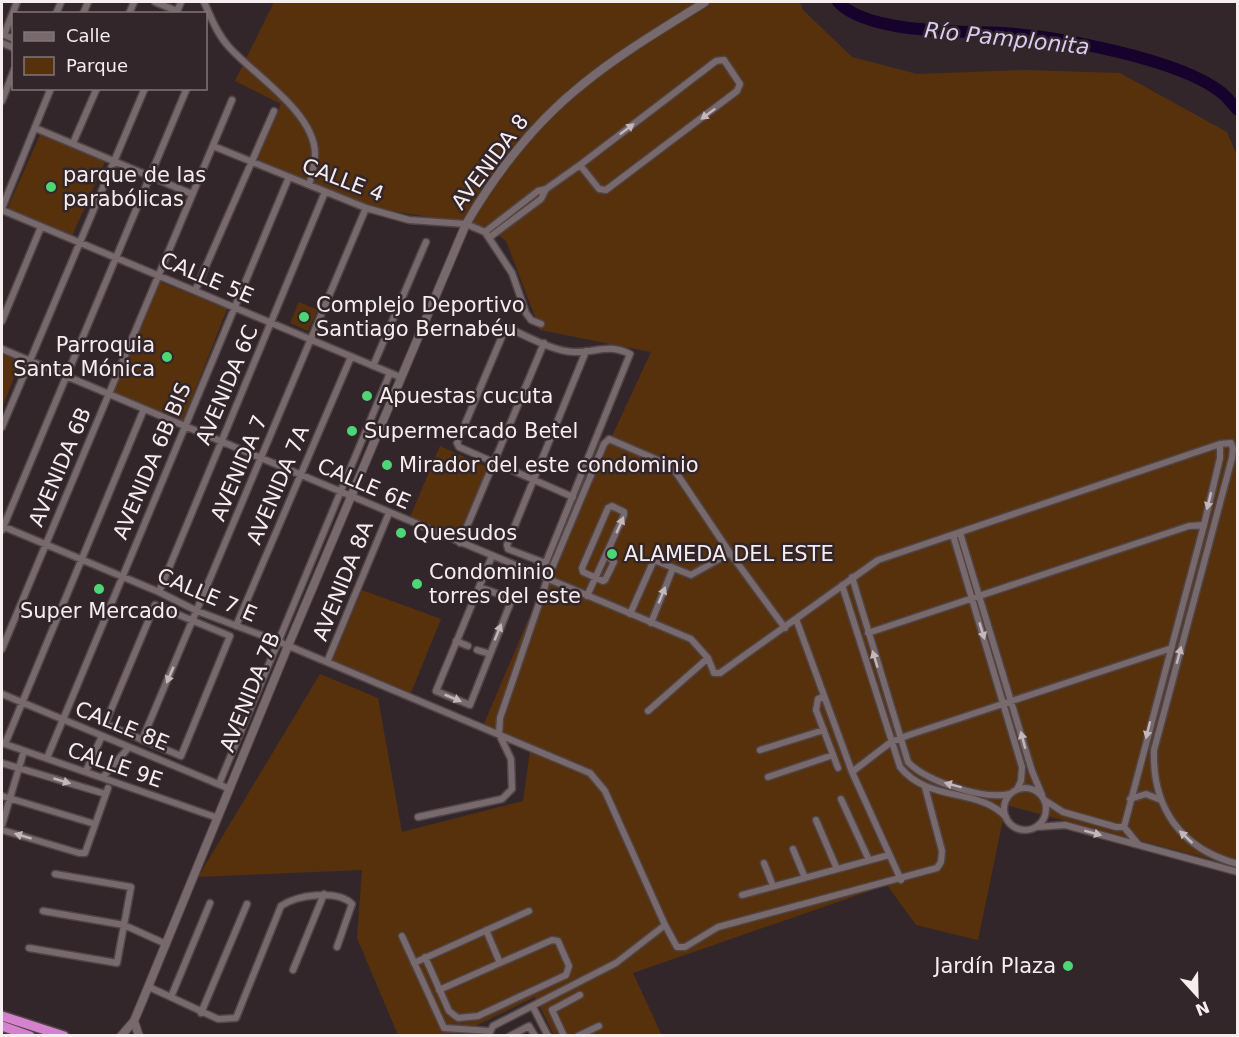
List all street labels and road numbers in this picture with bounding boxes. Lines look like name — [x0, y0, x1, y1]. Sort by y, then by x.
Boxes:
street label: AVENIDA 8 — [446, 110, 534, 214]
street label: CALLE 4 — [299, 153, 387, 207]
street label: CALLE 5E — [157, 248, 257, 308]
street label: AVENIDA 6C — [191, 322, 263, 448]
street label: AVENIDA 6B BIS — [108, 379, 196, 543]
street label: AVENIDA 6B — [24, 404, 96, 530]
street label: AVENIDA 7 — [206, 411, 272, 525]
street label: AVENIDA 7A — [242, 421, 314, 548]
street label: CALLE 6E — [314, 454, 414, 514]
street label: AVENIDA 8A — [308, 517, 378, 644]
street label: CALLE 7 E — [154, 563, 260, 627]
street label: AVENIDA 7B — [215, 629, 285, 755]
street label: CALLE 8E — [72, 696, 172, 756]
street label: CALLE 9E — [64, 738, 166, 792]

